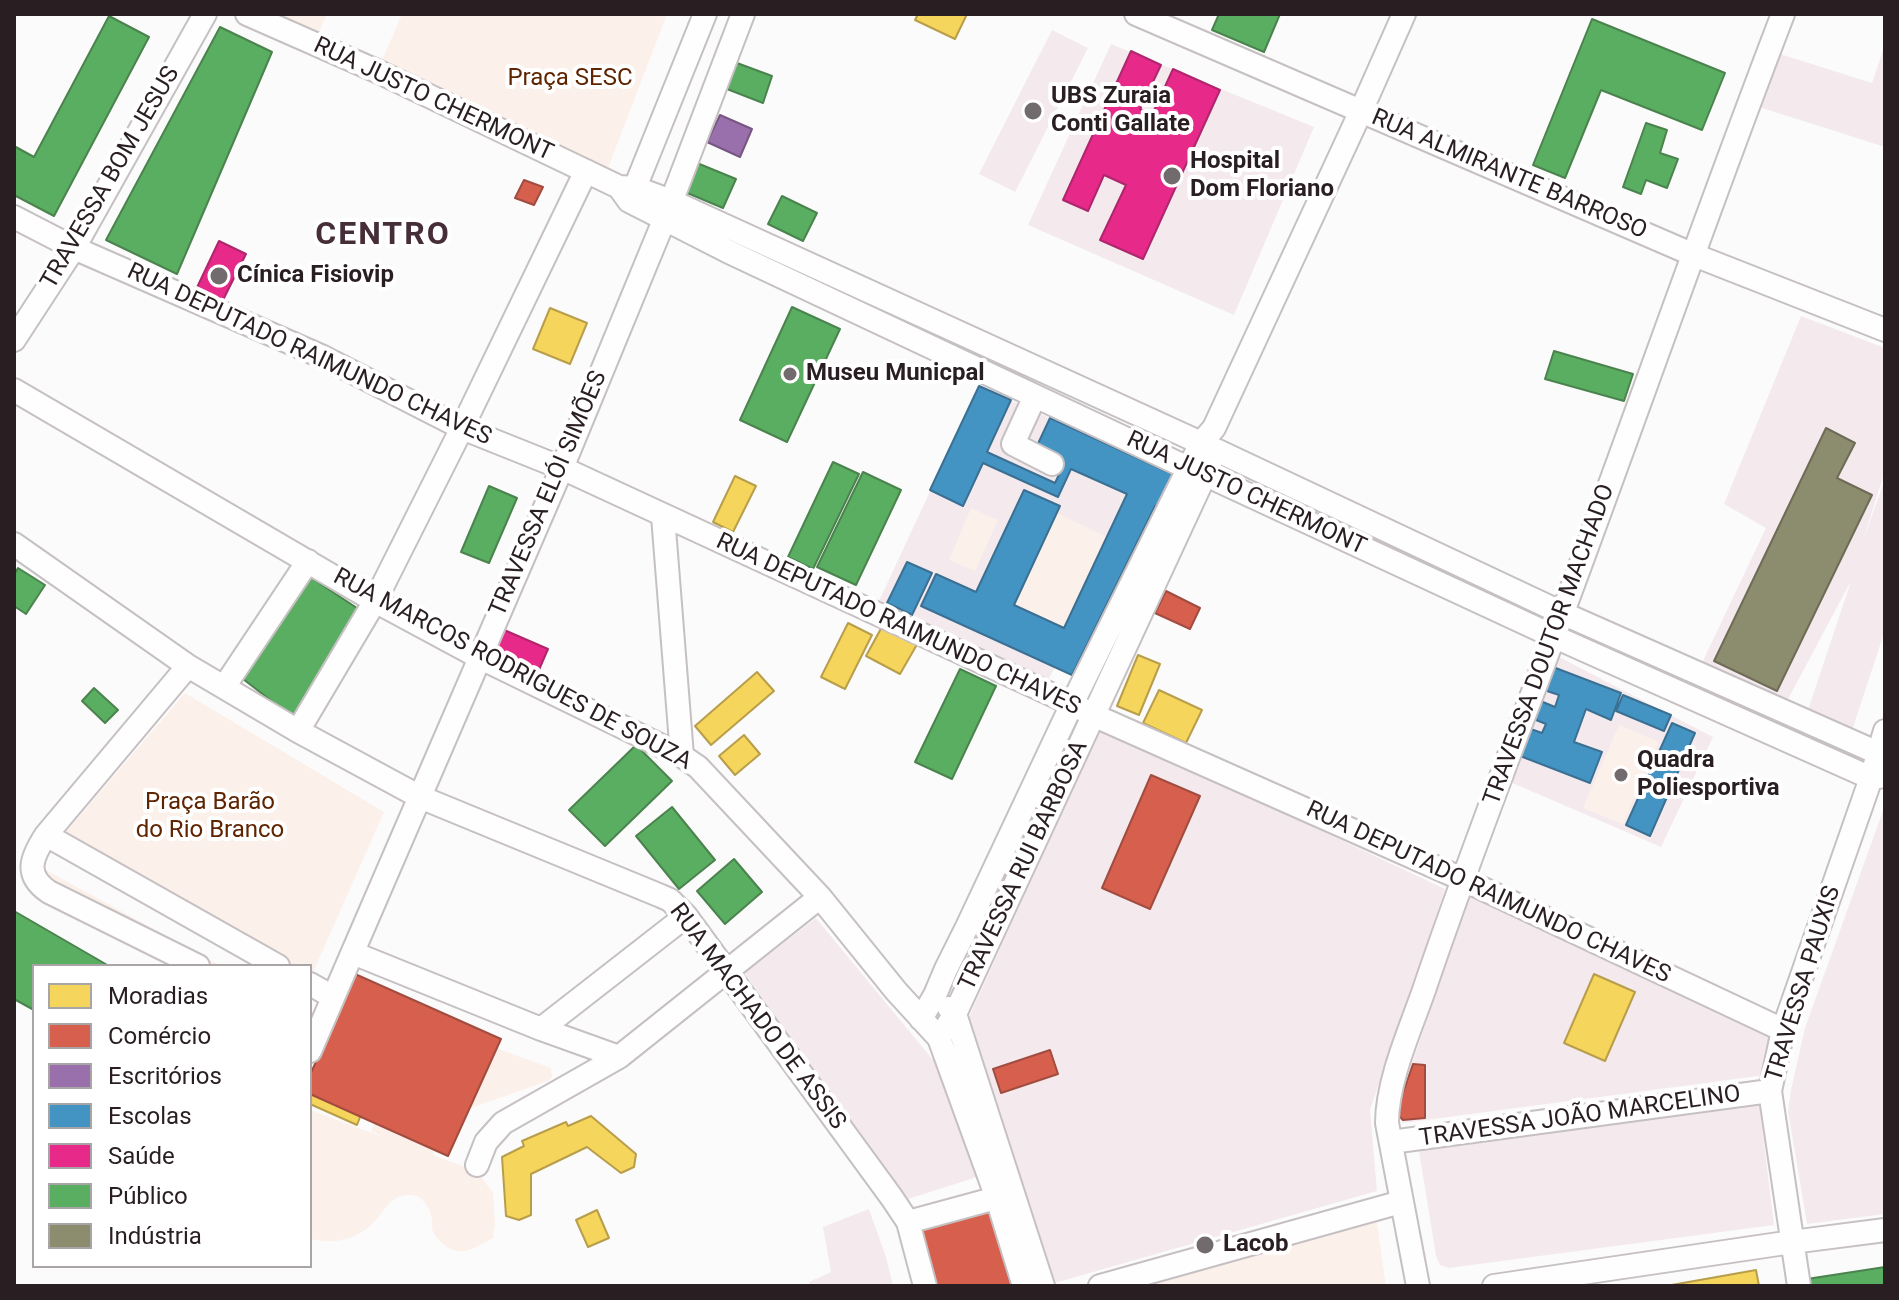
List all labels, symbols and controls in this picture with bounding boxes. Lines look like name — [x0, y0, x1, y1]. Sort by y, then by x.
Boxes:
street label: RUA JUSTO CHERMONT — [309, 32, 557, 168]
street label: TRAVESSA BOM JESUS — [36, 62, 186, 294]
park label: Praça SESC — [507, 65, 633, 93]
place label: UBS Zuraia Conti Gallate — [1051, 83, 1190, 139]
marker: UBS Zuraia Conti Gallate — [1022, 100, 1044, 122]
street label: RUA ALMIRANTE BARROSO — [1367, 104, 1651, 246]
place label: Hospital Dom Floriano — [1190, 148, 1334, 204]
marker: Hospital Dom Floriano — [1161, 165, 1183, 187]
district label: CENTRO — [315, 217, 451, 255]
street label: RUA DEPUTADO RAIMUNDO CHAVES — [122, 258, 496, 452]
place label: Cínica Fisiovip — [237, 262, 394, 290]
marker: Cínica Fisiovip — [208, 265, 230, 287]
place label: Museu Municpal — [806, 360, 985, 388]
marker: Museu Municpal — [781, 365, 799, 383]
street label: TRAVESSA ELÓI SIMÕES — [484, 367, 614, 621]
street label: RUA JUSTO CHERMONT — [1122, 426, 1370, 562]
street label: TRAVESSA DOUTOR MACHADO — [1478, 481, 1622, 809]
street label: RUA DEPUTADO RAIMUNDO CHAVES — [711, 528, 1085, 722]
street label: RUA MARCOS RODRIGUES DE SOUZA — [328, 563, 696, 777]
street label: TRAVESSA RUI BARBOSA — [953, 736, 1095, 996]
place label: Quadra Poliesportiva — [1637, 747, 1780, 803]
marker: Quadra Poliesportiva — [1612, 766, 1630, 784]
park label: Praça Barão do Rio Branco — [136, 789, 284, 845]
street label: RUA DEPUTADO RAIMUNDO CHAVES — [1301, 796, 1675, 990]
street label: TRAVESSA PAUXIS — [1761, 883, 1847, 1085]
street label: RUA MACHADO DE ASSIS — [663, 898, 851, 1136]
legend — [32, 964, 312, 1268]
text: Moradias — [108, 982, 208, 1010]
text: Comércio — [108, 1022, 211, 1050]
text: Escritórios — [108, 1062, 222, 1090]
street label: TRAVESSA JOÃO MARCELINO — [1417, 1080, 1743, 1154]
text: Escolas — [108, 1102, 192, 1130]
text: Saúde — [108, 1142, 175, 1170]
text: Público — [108, 1182, 188, 1210]
text: Indústria — [108, 1222, 202, 1250]
place label: Lacob — [1223, 1231, 1288, 1259]
marker: Lacob — [1194, 1234, 1216, 1256]

